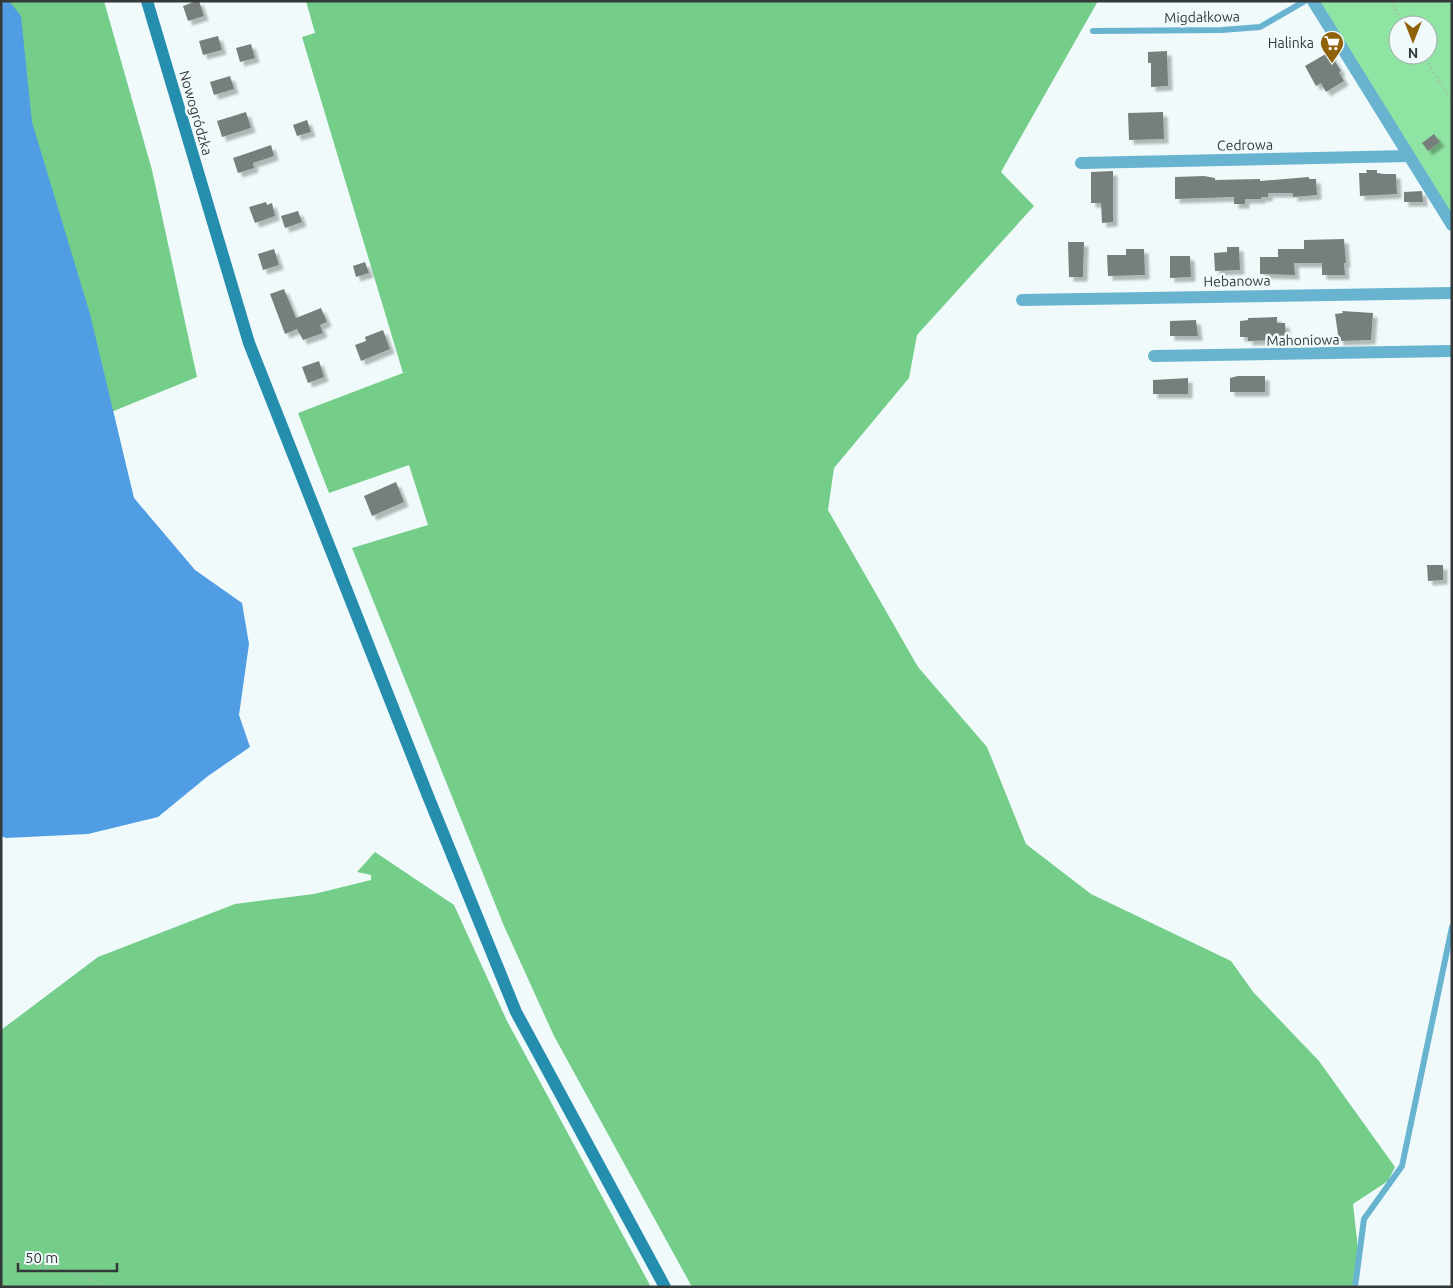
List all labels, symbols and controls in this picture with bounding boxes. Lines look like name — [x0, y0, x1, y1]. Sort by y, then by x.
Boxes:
street label: Migdałkowa — [1164, 8, 1240, 26]
north arrow — [1388, 15, 1438, 65]
supermarket icon: Halinka — [1319, 30, 1345, 64]
place label: Halinka — [1268, 35, 1314, 51]
text: N — [1408, 45, 1418, 61]
street label: Nowogródzka — [176, 69, 216, 157]
street label: Cedrowa — [1217, 137, 1273, 153]
street label: Hebanowa — [1203, 272, 1271, 290]
street label: Mahoniowa — [1266, 331, 1340, 349]
scale bar — [18, 1240, 116, 1272]
text: 50 m — [25, 1249, 58, 1266]

